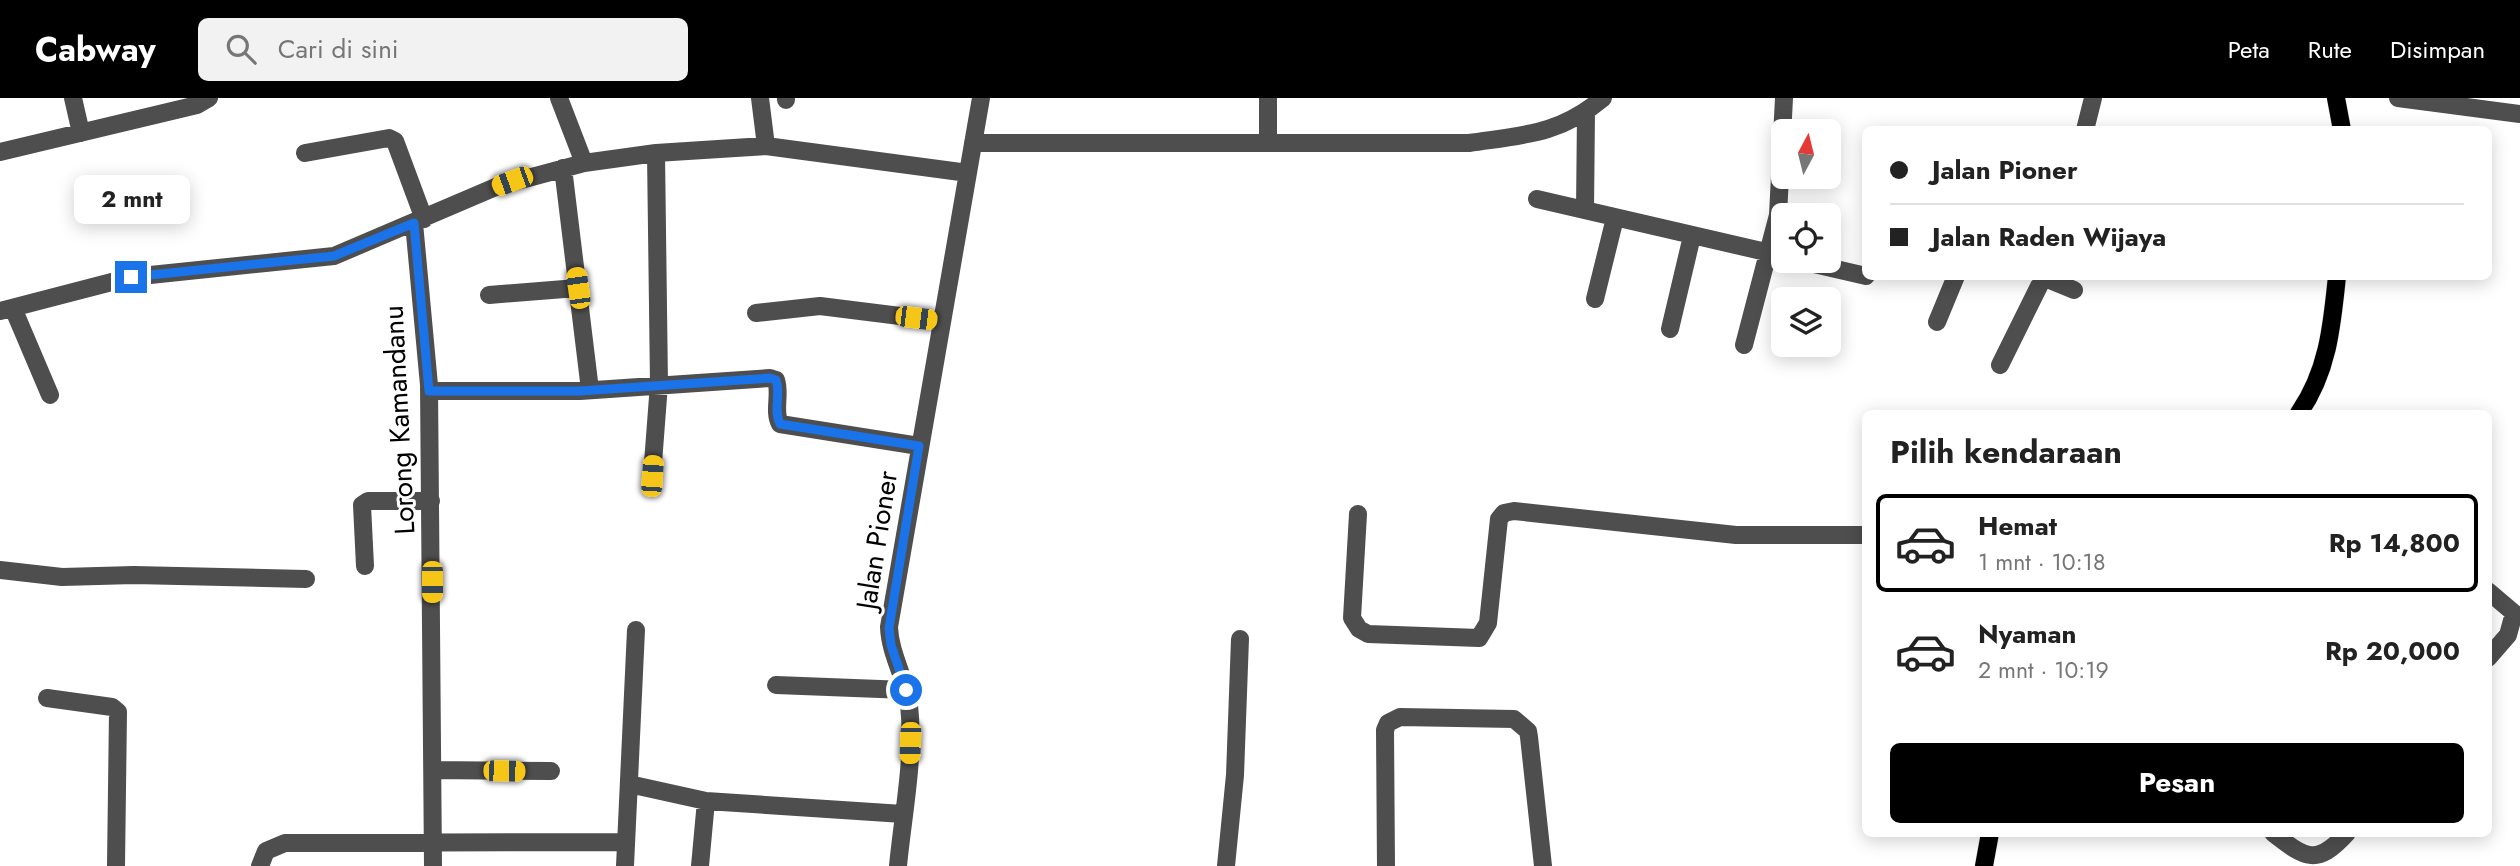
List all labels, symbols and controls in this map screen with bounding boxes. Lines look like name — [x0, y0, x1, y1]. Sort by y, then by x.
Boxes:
search box — [198, 18, 688, 81]
text: Cabway — [35, 26, 156, 73]
icon: search — [222, 30, 260, 68]
text: Cari di sini — [278, 30, 399, 68]
text: Peta — [2228, 32, 2270, 67]
text: Rute — [2308, 32, 2352, 67]
text: Disimpan — [2390, 32, 2485, 67]
north arrow — [1771, 119, 1841, 189]
map controls — [1771, 119, 1841, 357]
text: Jalan Pioner — [1932, 151, 2078, 189]
car — [489, 164, 536, 198]
callout: 2 mnt — [73, 176, 189, 225]
text: 2 mnt — [101, 182, 163, 216]
button: locate — [1771, 203, 1841, 273]
text: Jalan Raden Wijaya — [1932, 218, 2166, 256]
route end — [115, 261, 147, 293]
car — [565, 266, 592, 310]
button: layers — [1771, 287, 1841, 357]
street label: Lorong Kamandanu — [373, 304, 425, 536]
car — [894, 305, 939, 331]
text: Pilih kendaraan — [1890, 429, 2122, 475]
car — [641, 454, 664, 498]
street label: Jalan Pioner — [845, 467, 908, 616]
text: Hemat — [1978, 507, 2057, 545]
icon: car — [1894, 512, 1957, 575]
text: Rp 14,800 — [2329, 524, 2460, 562]
text: 1 mnt · 10:18 — [1978, 545, 2105, 579]
car — [422, 561, 443, 603]
text: Nyaman — [1978, 615, 2077, 653]
icon: car — [1894, 620, 1957, 683]
text: Rp 20,000 — [2325, 632, 2460, 670]
text: 2 mnt · 10:19 — [1978, 653, 2109, 687]
route start — [890, 674, 922, 706]
car — [899, 722, 922, 764]
button: Pesan — [1890, 743, 2464, 823]
car — [483, 760, 526, 782]

